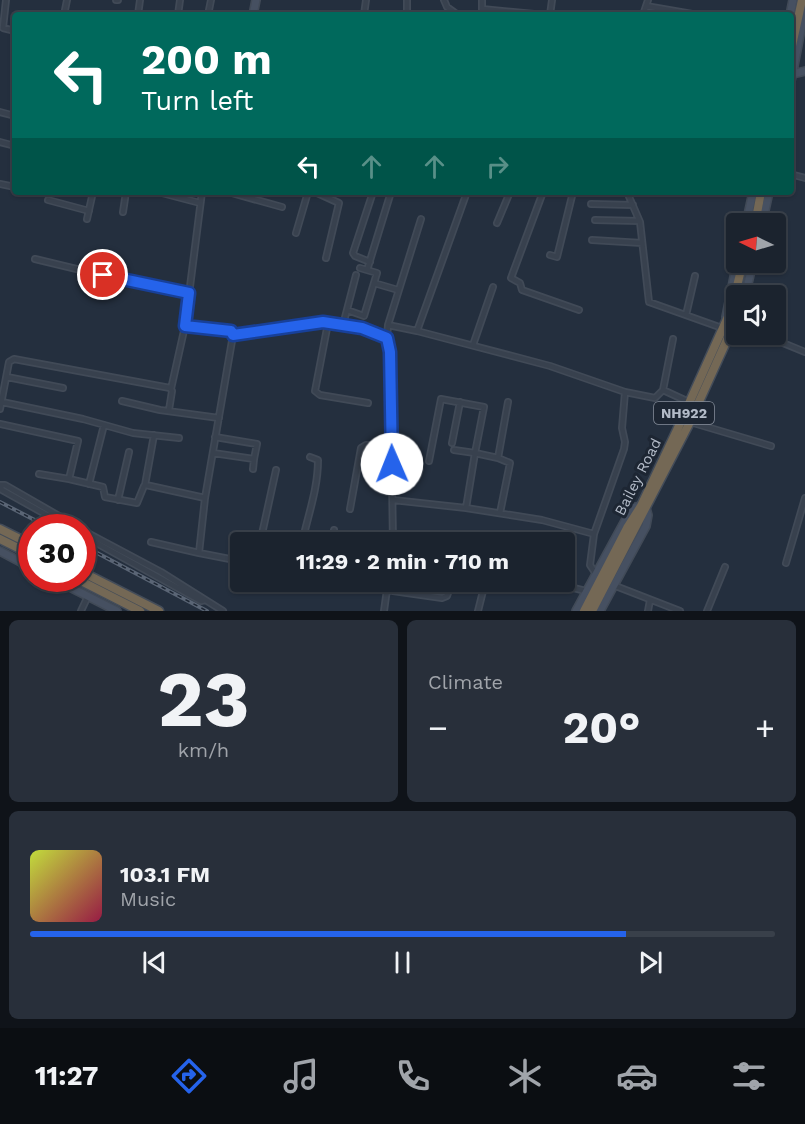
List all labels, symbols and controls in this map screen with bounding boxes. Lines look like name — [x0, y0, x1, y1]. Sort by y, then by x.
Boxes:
text: 200 m — [141, 35, 272, 84]
icon: left — [42, 36, 120, 114]
text: Turn left — [141, 85, 253, 117]
icon: left — [292, 150, 325, 183]
icon: ahead — [355, 150, 388, 183]
icon: ahead — [418, 150, 451, 183]
icon: right — [481, 150, 514, 183]
north arrow — [726, 213, 786, 273]
map controls — [726, 213, 786, 345]
pin — [77, 249, 128, 300]
icon: arrive — [86, 258, 119, 291]
button: sound — [726, 285, 786, 345]
road number: NH922 — [654, 402, 714, 424]
position arrow — [360, 432, 424, 496]
street label: Bailey Road — [611, 435, 665, 519]
speed limit sign: 30 — [18, 514, 96, 592]
text: 11:29 · 2 min · 710 m — [296, 549, 509, 574]
text: 23 — [157, 653, 250, 745]
text: Climate — [428, 670, 503, 694]
text: 20° — [562, 701, 641, 754]
text: − — [428, 708, 448, 747]
text: + — [755, 708, 775, 747]
text: km/h — [178, 738, 229, 762]
text: 103.1 FM — [120, 862, 210, 887]
text: Music — [120, 887, 176, 911]
icon: previous — [138, 946, 171, 979]
icon: pause — [386, 946, 419, 979]
icon: next — [634, 946, 667, 979]
icon: directions — [168, 1055, 210, 1097]
icon: music — [280, 1055, 322, 1097]
icon: phone — [392, 1055, 434, 1097]
icon: climate — [504, 1055, 546, 1097]
icon: car — [616, 1055, 658, 1097]
icon: filters — [728, 1055, 770, 1097]
text: 11:27 — [35, 1060, 98, 1092]

